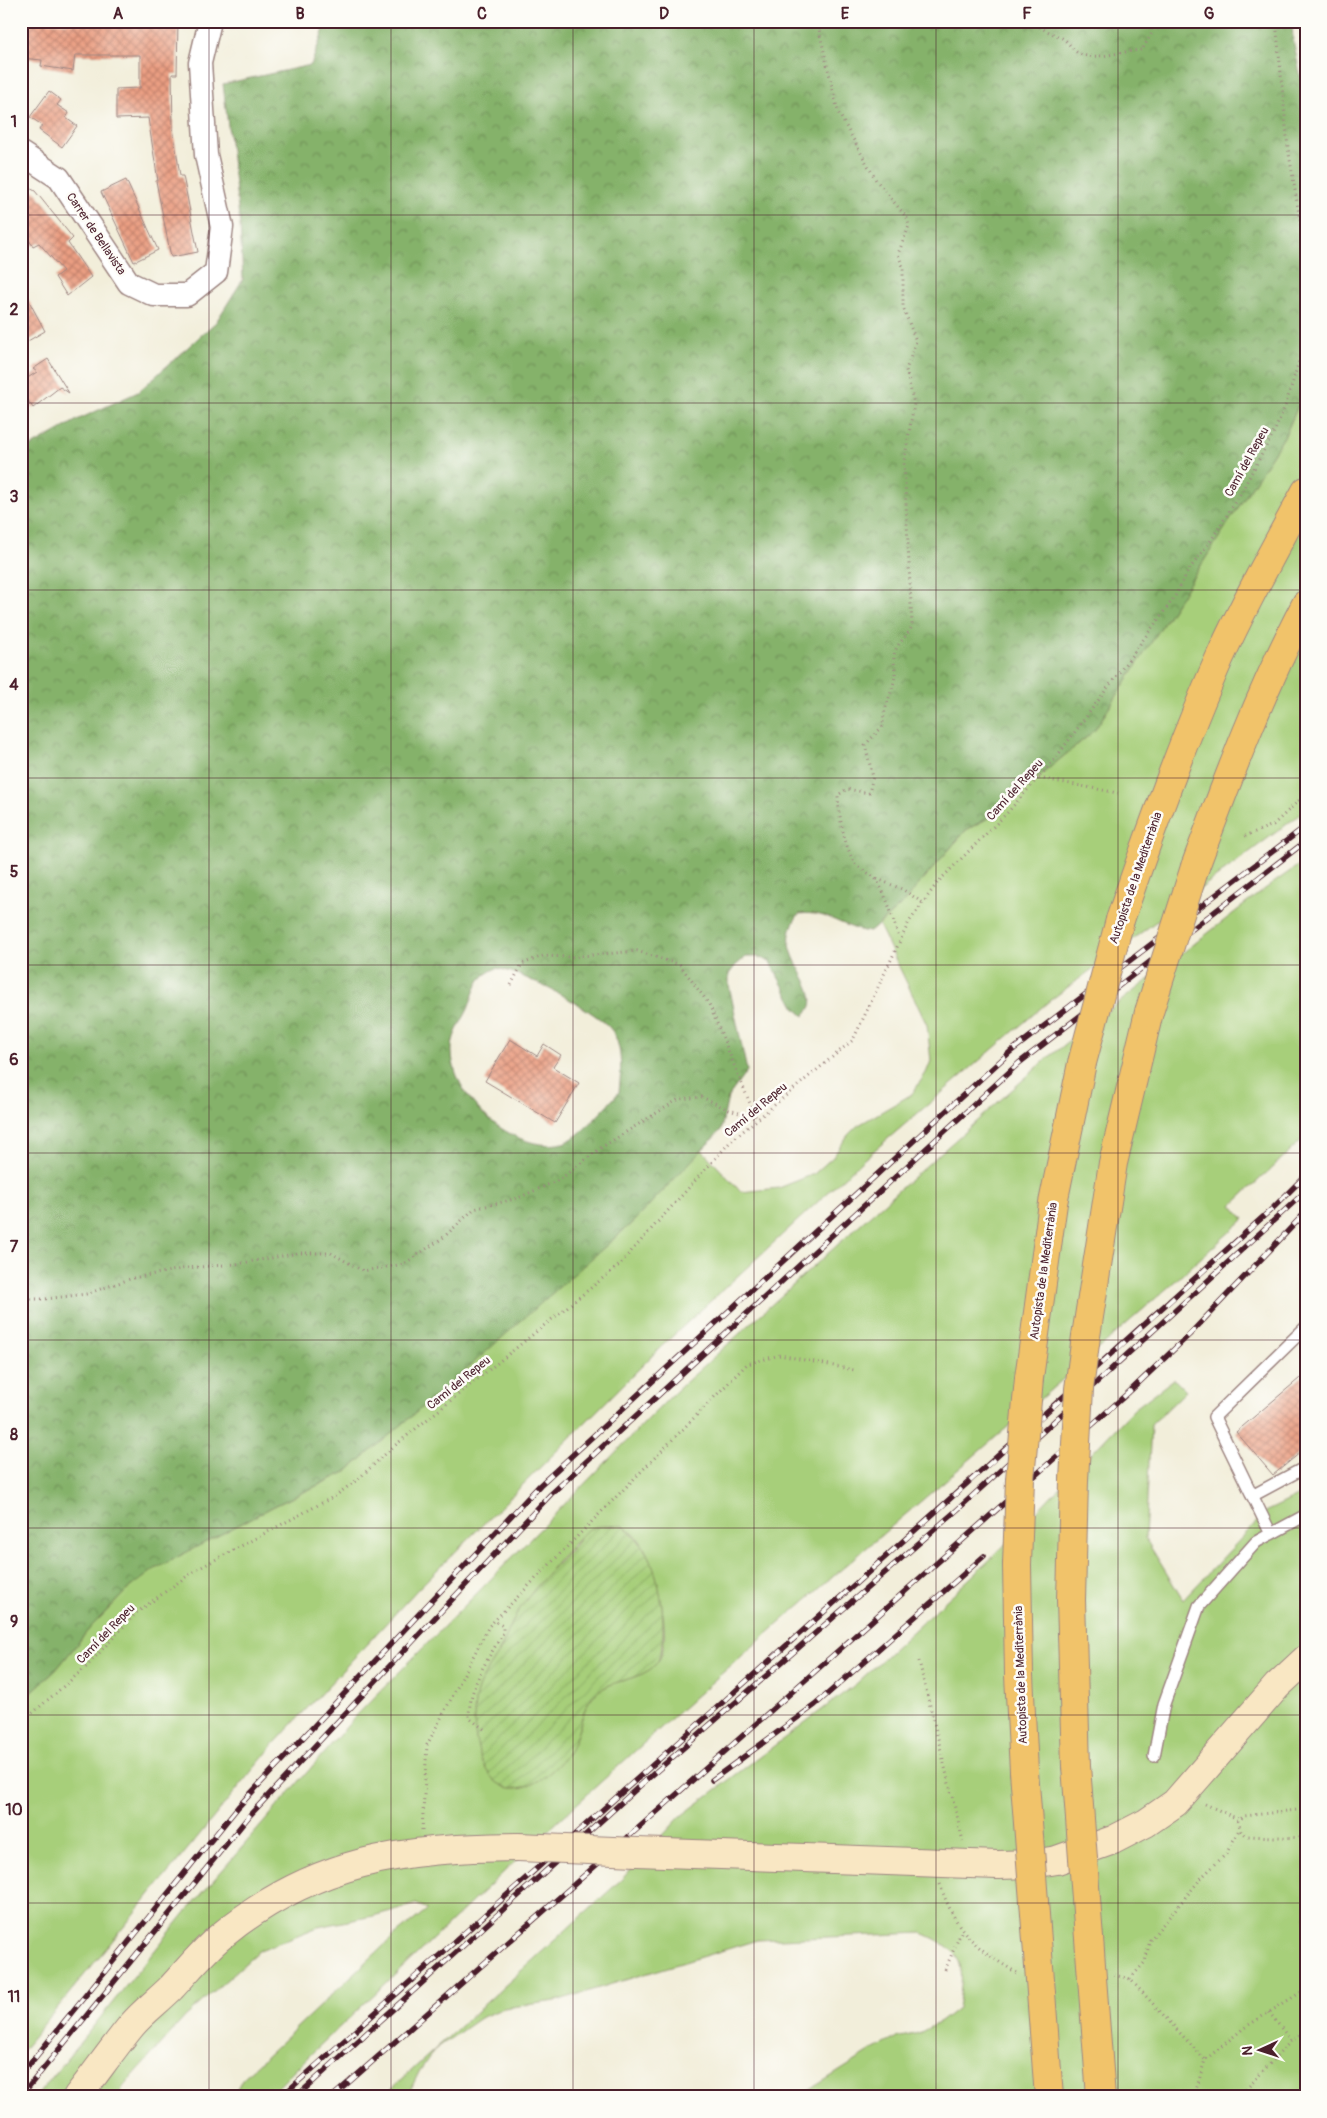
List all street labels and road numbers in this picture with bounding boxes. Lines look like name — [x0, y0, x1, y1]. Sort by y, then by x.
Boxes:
street label: Carrer de Bellavista — [63, 190, 129, 278]
street label: Camí del Repeu — [1222, 424, 1272, 500]
street label: Camí del Repeu — [984, 756, 1046, 824]
street label: Autopista de la Mediterrània — [1106, 810, 1166, 946]
street label: Camí del Repeu — [722, 1079, 790, 1141]
street label: Autopista de la Mediterrània — [1027, 1201, 1061, 1341]
street label: Camí del Repeu — [424, 1353, 494, 1413]
street label: Camí del Repeu — [74, 1601, 138, 1667]
street label: Autopista de la Mediterrània — [1011, 1605, 1031, 1744]

